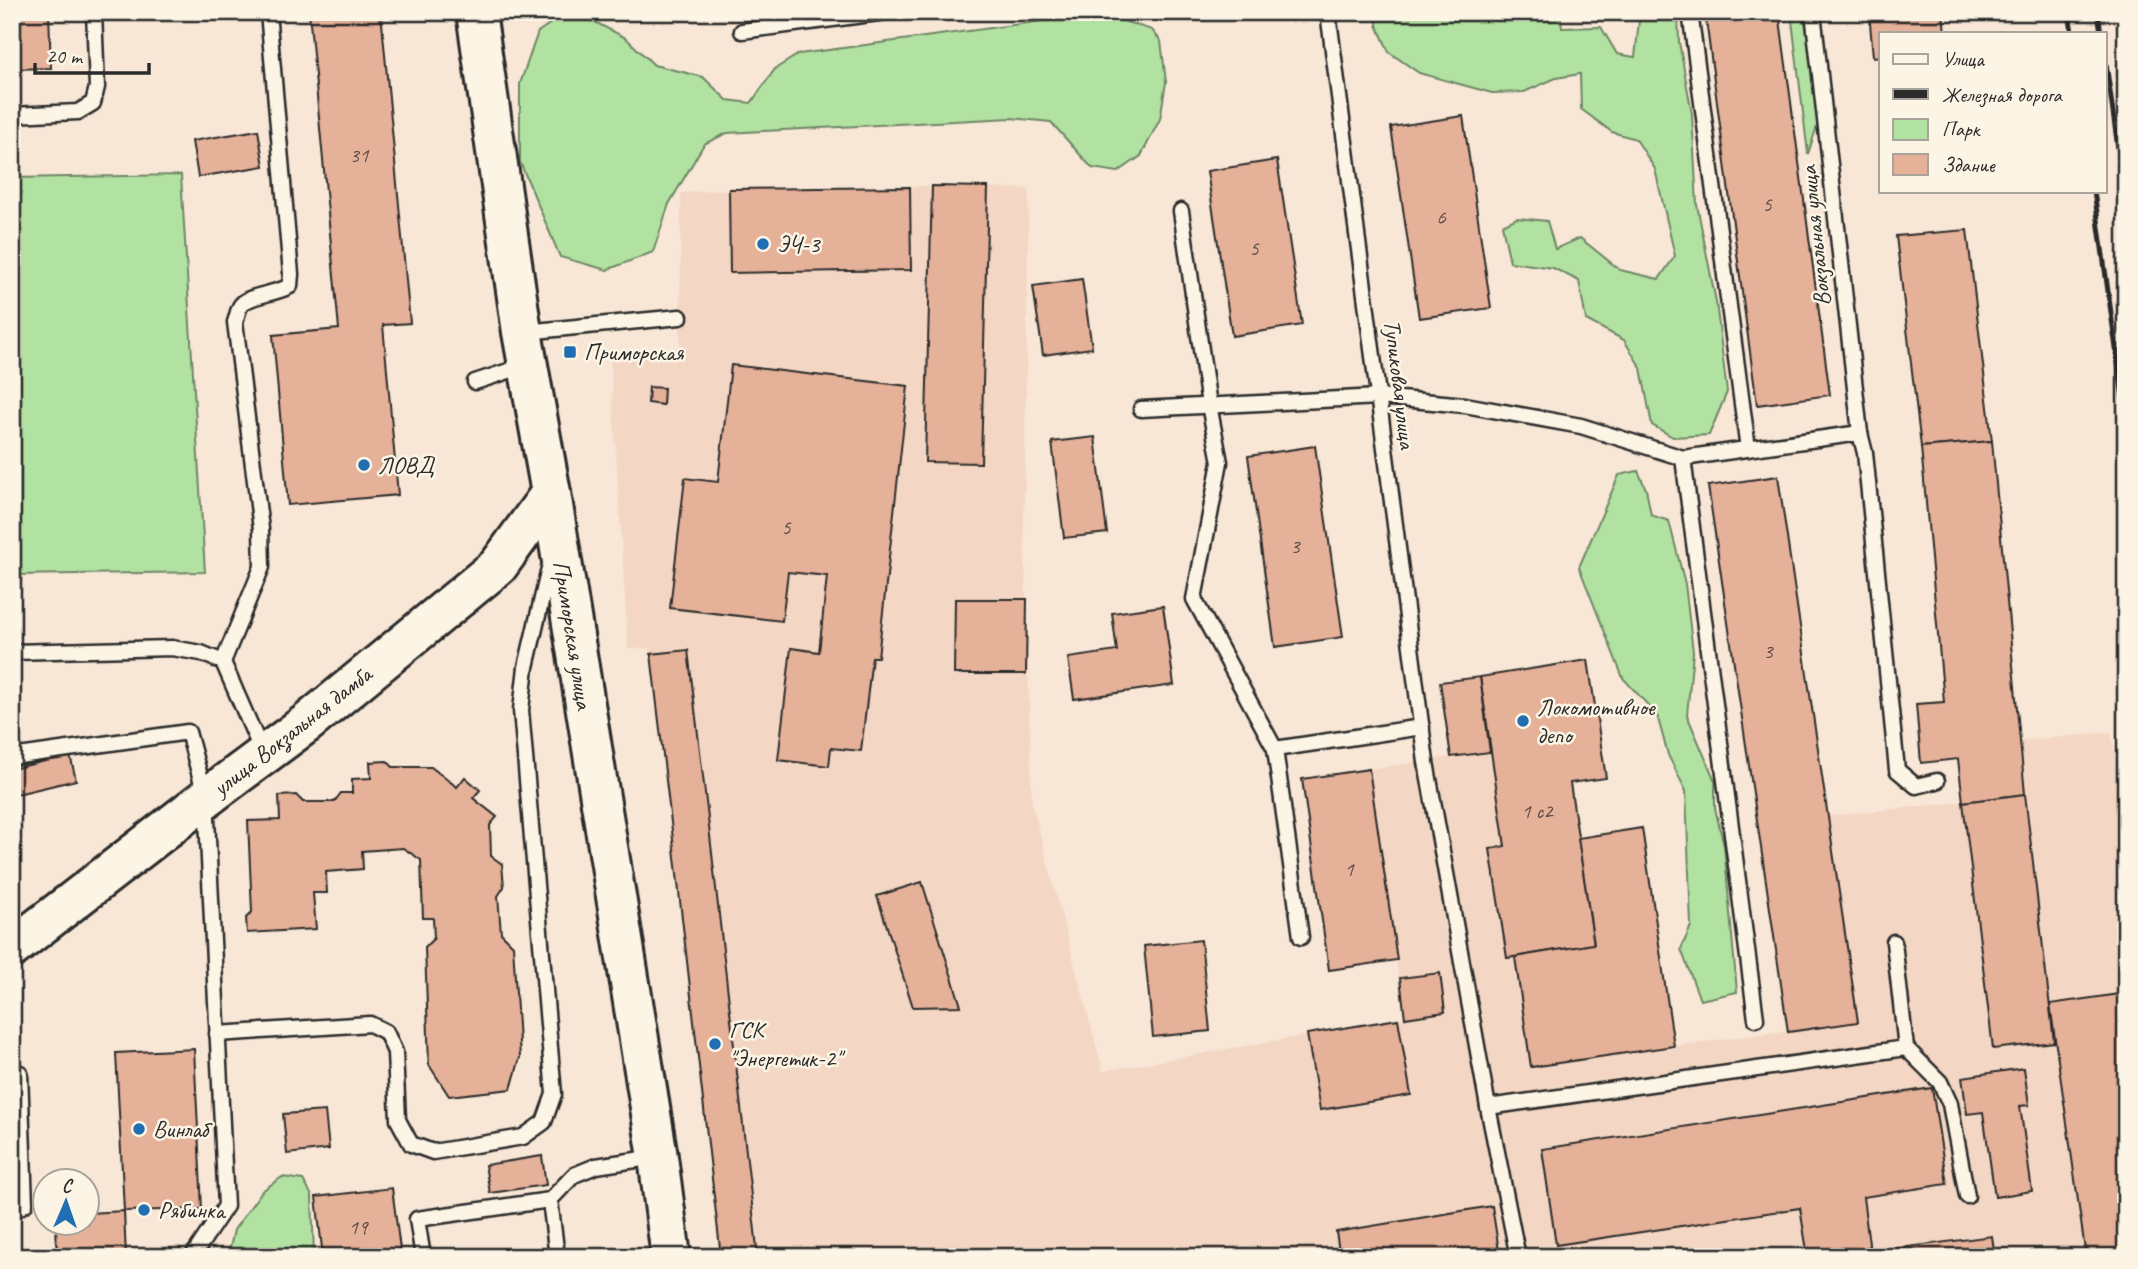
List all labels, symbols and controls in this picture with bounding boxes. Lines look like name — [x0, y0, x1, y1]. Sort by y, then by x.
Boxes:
scale bar — [35, 32, 149, 76]
legend — [1879, 32, 2106, 192]
text: 20 m — [46, 43, 84, 69]
text: Улица — [1942, 46, 1985, 72]
text: Железная дорога — [1942, 82, 2063, 108]
text: Парк — [1942, 116, 1982, 142]
house number: 31 — [350, 142, 370, 168]
text: Здание — [1942, 152, 1996, 178]
street label: Вокзальная улица — [1793, 163, 1837, 308]
house number: 5 — [1762, 191, 1773, 217]
house number: 6 — [1436, 204, 1446, 230]
place label: ЭЧ-3 — [777, 229, 822, 259]
house number: 5 — [1249, 235, 1260, 261]
marker: ЭЧ-3 — [755, 236, 771, 252]
street label: Тупиковая улица — [1377, 318, 1423, 452]
place label: Приморская — [584, 337, 685, 367]
marker: Приморская — [562, 344, 578, 360]
place label: ЛОВД — [378, 450, 436, 480]
marker: ЛОВД — [356, 457, 372, 473]
house number: 5 — [781, 514, 792, 540]
house number: 3 — [1290, 533, 1301, 559]
street label: Приморская улица — [546, 558, 600, 713]
house number: 3 — [1763, 638, 1774, 664]
street label: улица Вокзальная дамба — [205, 658, 380, 805]
place label: Локомотивное депо — [1537, 692, 1657, 750]
marker: Локомотивное депо — [1515, 713, 1531, 729]
house number: 1 с2 — [1521, 798, 1554, 824]
house number: 1 — [1344, 856, 1355, 882]
place label: ГСК "Энергетик-2" — [729, 1015, 846, 1073]
marker: ГСК "Энергетик-2" — [707, 1036, 723, 1052]
place label: Винлаб — [153, 1114, 213, 1144]
marker: Винлаб — [131, 1121, 147, 1137]
north arrow — [32, 1168, 102, 1238]
text: С — [61, 1174, 74, 1198]
place label: Рябинка — [158, 1195, 226, 1225]
marker: Рябинка — [136, 1202, 152, 1218]
house number: 19 — [349, 1214, 369, 1240]

